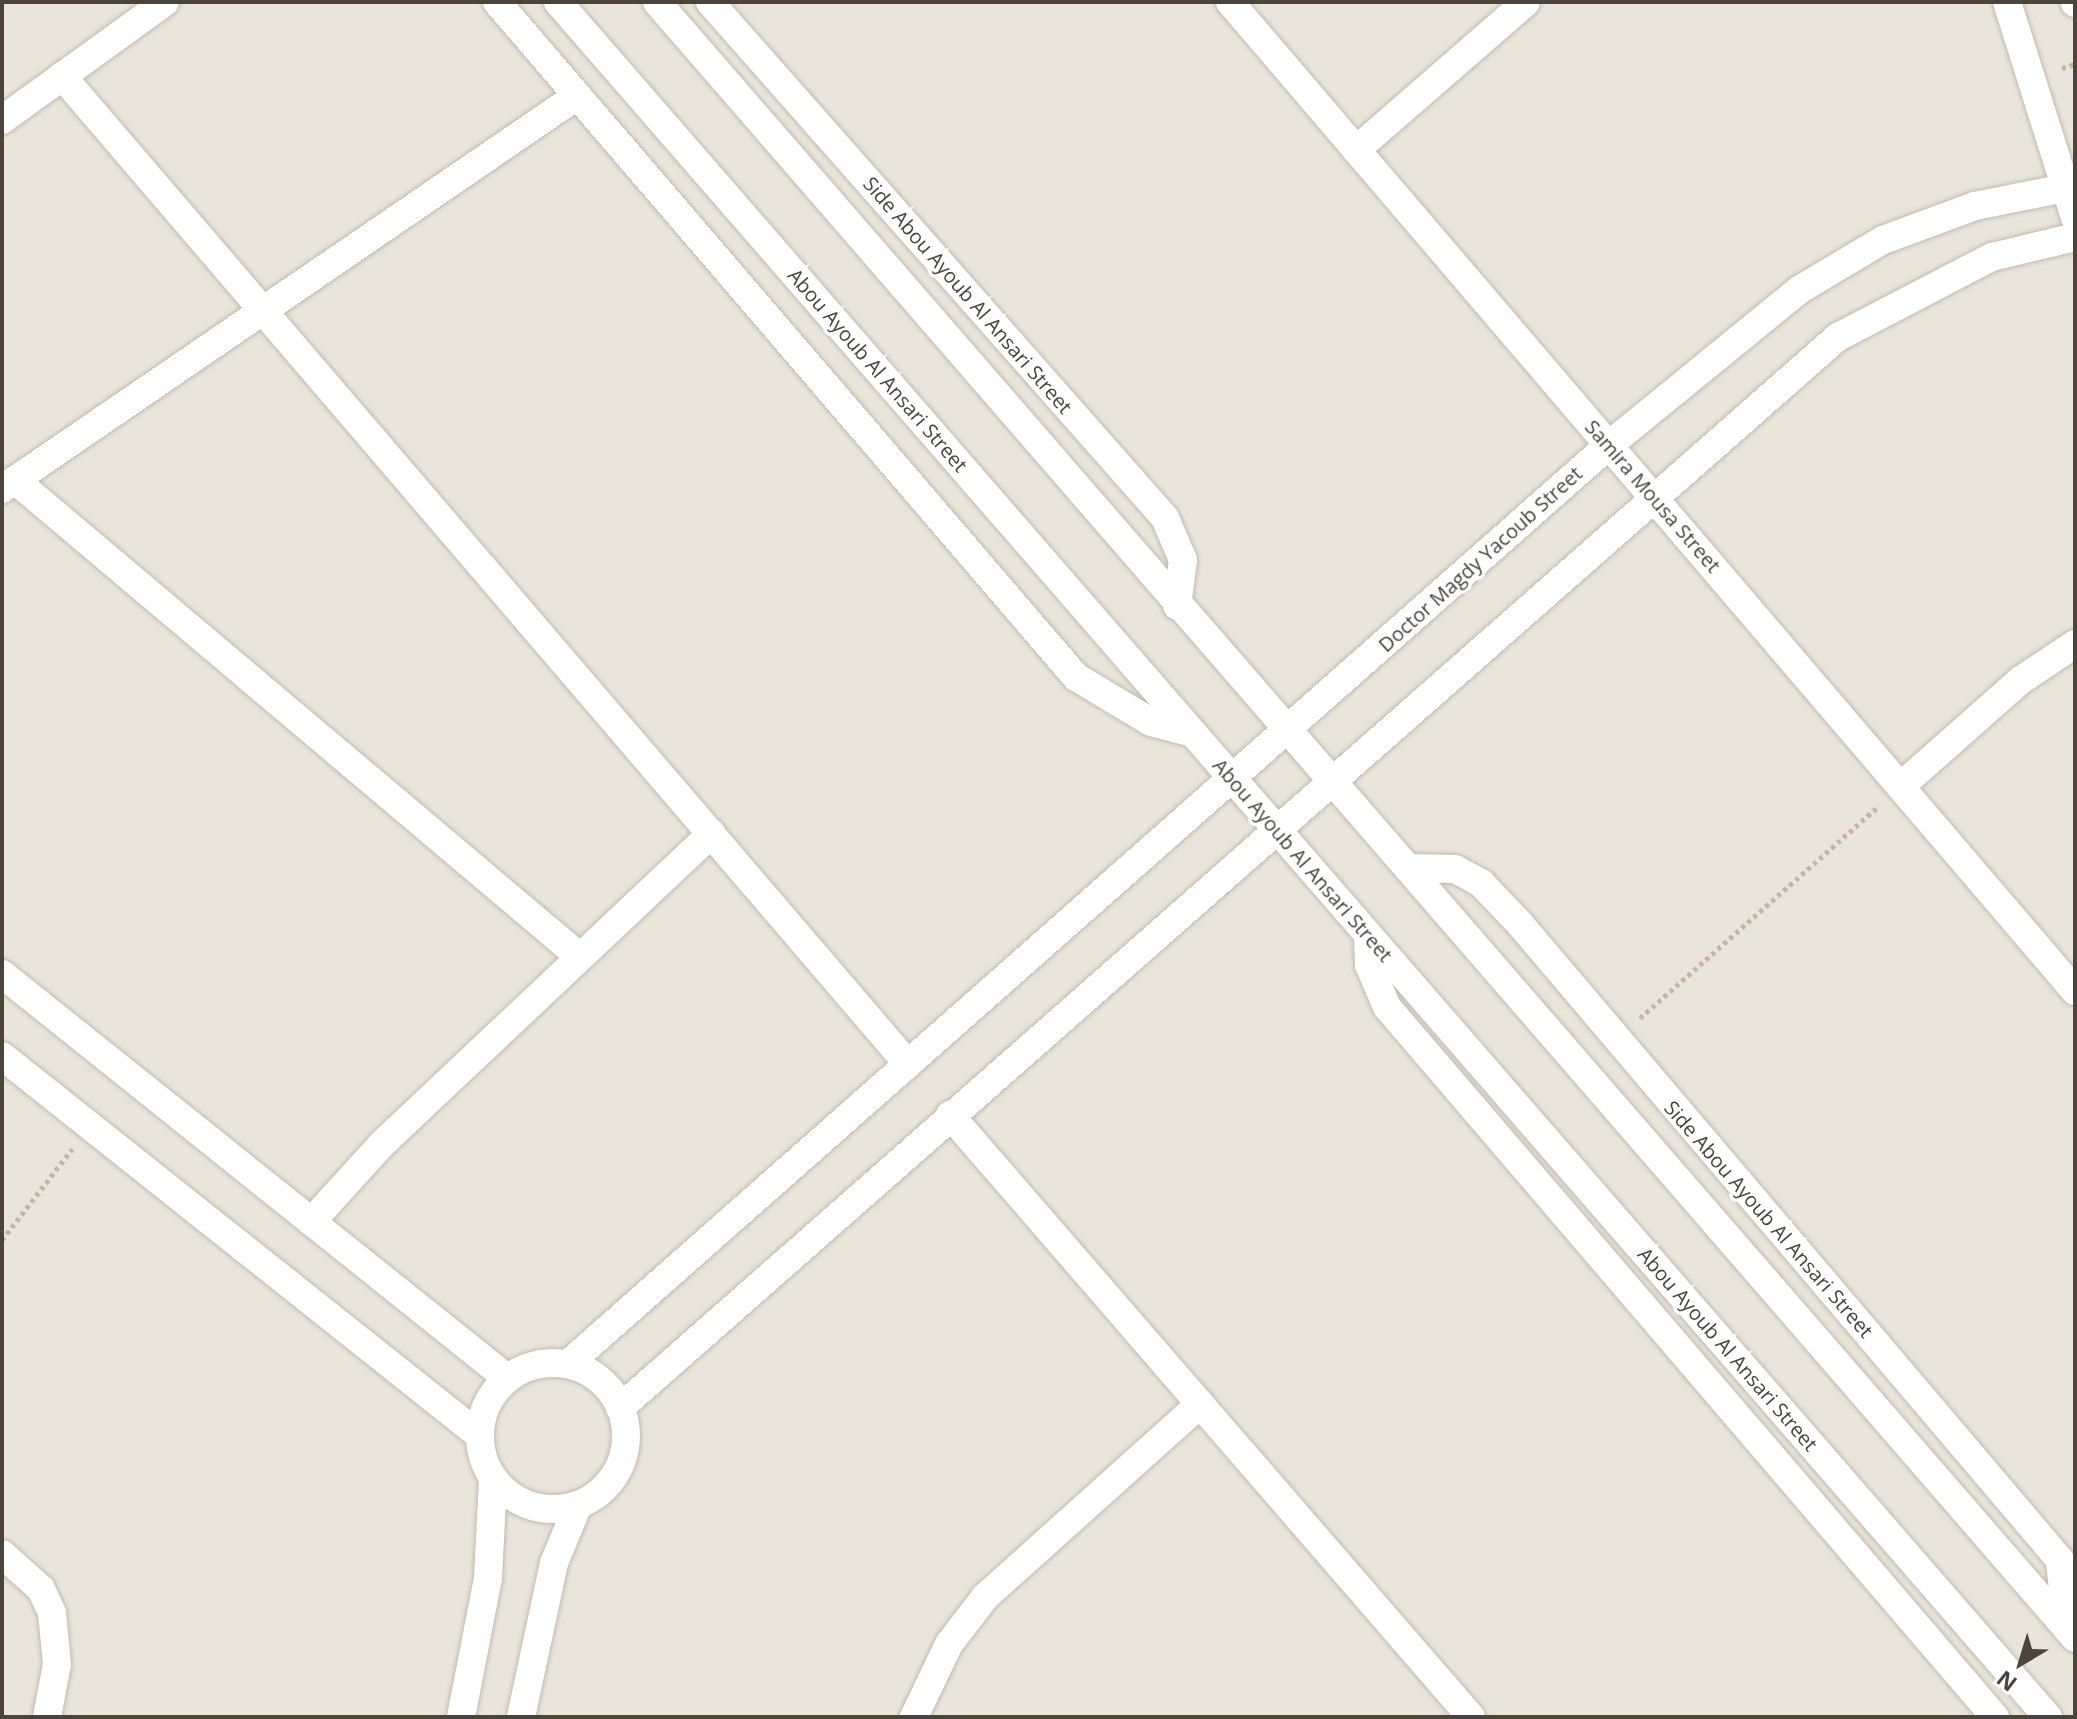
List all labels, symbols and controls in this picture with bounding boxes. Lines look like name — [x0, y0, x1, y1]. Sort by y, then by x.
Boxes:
street label: Side Abou Ayoub Al Ansari Street — [859, 172, 1077, 418]
street label: Abou Ayoub Al Ansari Street — [783, 263, 973, 477]
street label: Samira Mousa Street — [1580, 415, 1726, 577]
street label: Doctor Magdy Yacoub Street — [1373, 461, 1587, 657]
street label: Abou Ayoub Al Ansari Street — [1208, 753, 1398, 967]
street label: Side Abou Ayoub Al Ansari Street — [1660, 1096, 1878, 1342]
street label: Abou Ayoub Al Ansari Street — [1633, 1242, 1823, 1456]
north arrow — [1981, 1623, 2061, 1703]
text: N — [1990, 1665, 2023, 1699]

